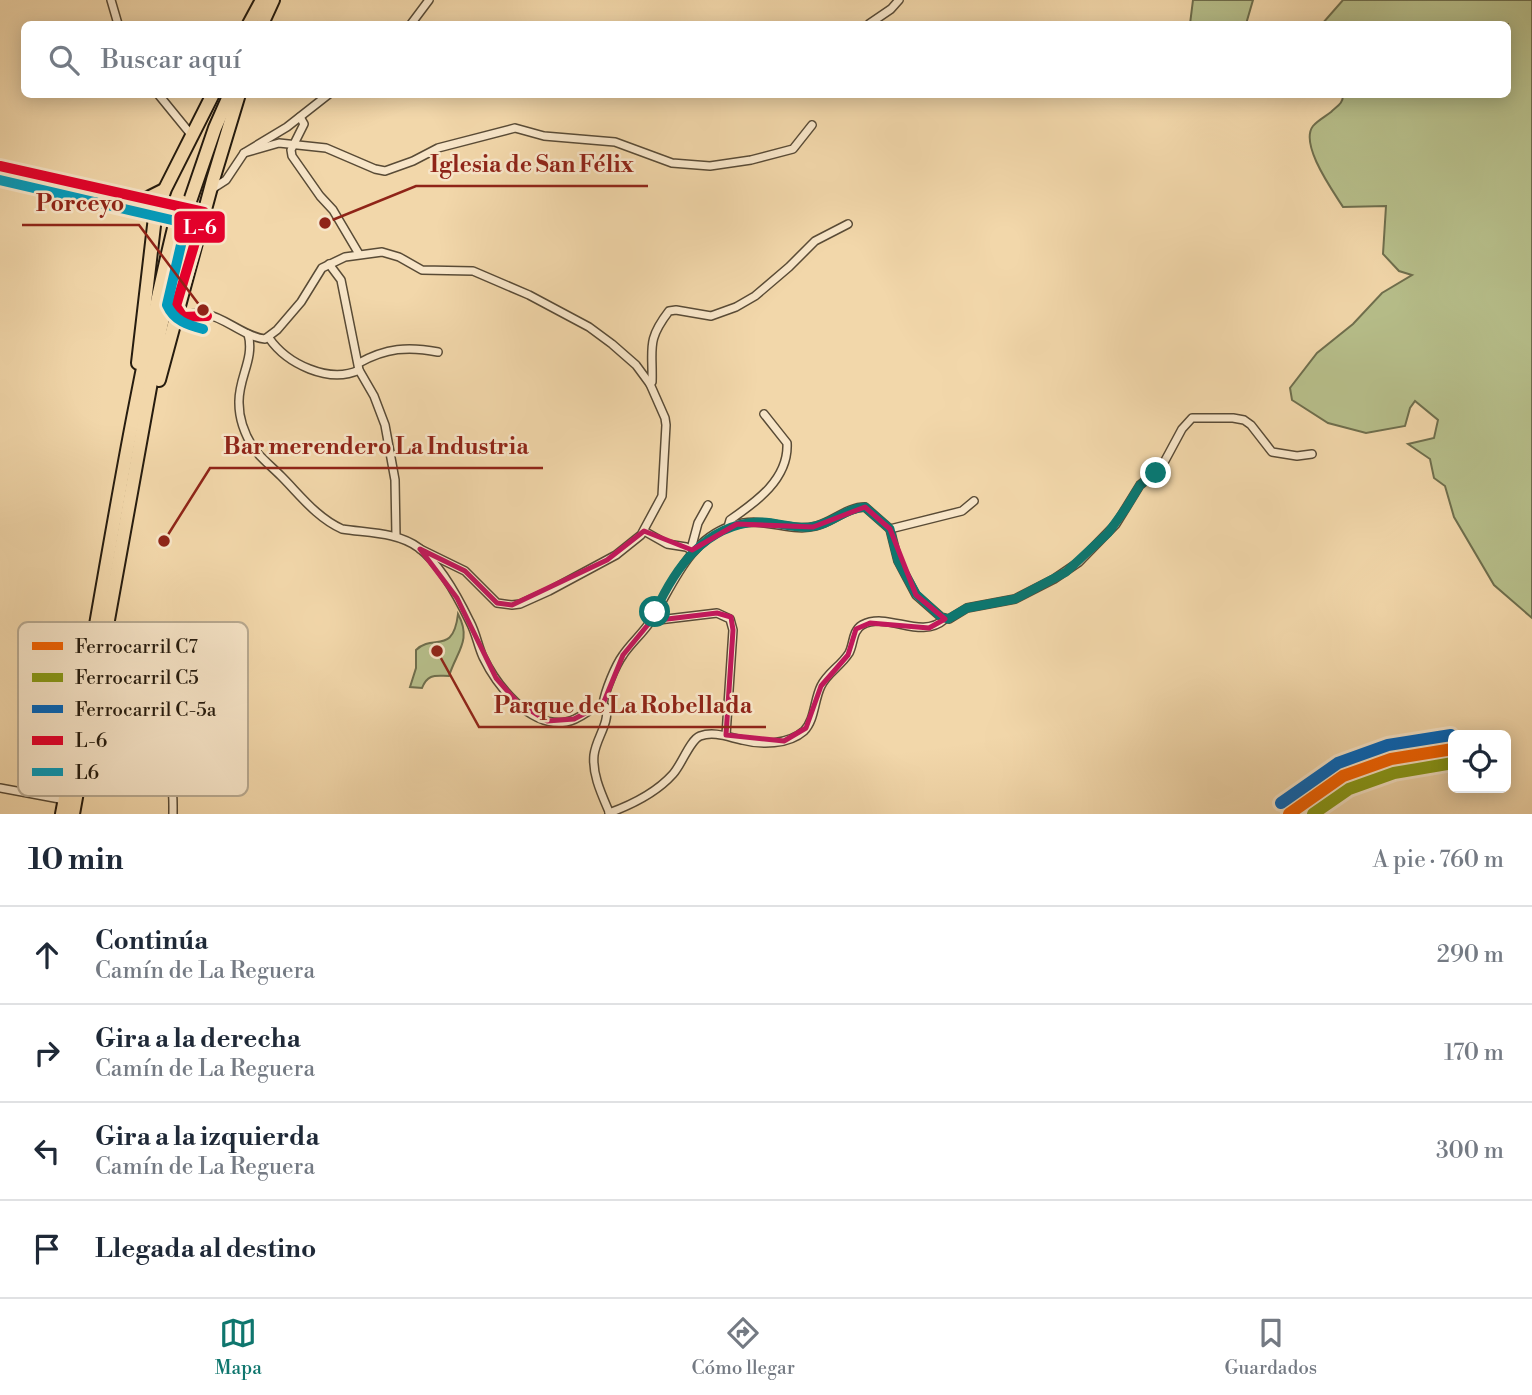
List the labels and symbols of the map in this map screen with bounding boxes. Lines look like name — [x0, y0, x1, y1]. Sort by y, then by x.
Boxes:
callout: Iglesia de San Félix — [416, 142, 648, 186]
text: Iglesia de San Félix — [430, 151, 635, 179]
callout: Porceyo — [22, 181, 139, 225]
text: Porceyo — [36, 190, 124, 218]
line badge: L-6 — [173, 210, 226, 244]
text: L-6 — [183, 216, 217, 240]
callout: Bar merendero La Industria — [210, 424, 543, 468]
text: Bar merendero La Industria — [223, 433, 529, 461]
route end — [1140, 457, 1171, 488]
route start — [639, 596, 670, 627]
legend — [18, 622, 248, 796]
text: Ferrocarril C7 — [75, 635, 198, 659]
text: Ferrocarril C5 — [75, 666, 199, 690]
callout: Parque de La Robellada — [479, 683, 766, 727]
text: Parque de La Robellada — [494, 692, 753, 720]
text: Ferrocarril C-5a — [75, 698, 217, 722]
text: L-6 — [75, 729, 107, 753]
text: L6 — [75, 761, 99, 785]

